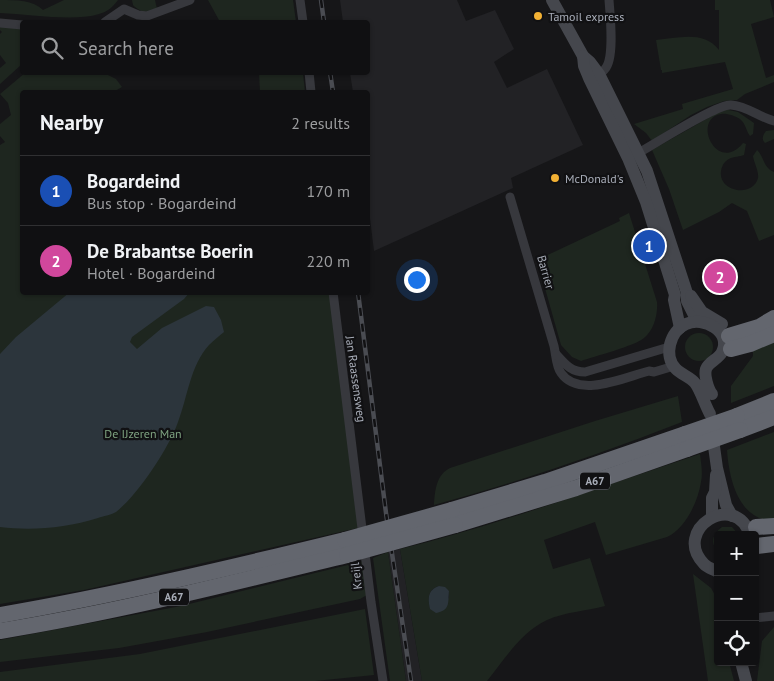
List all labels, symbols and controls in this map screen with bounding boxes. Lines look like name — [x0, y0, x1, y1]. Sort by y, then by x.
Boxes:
place label: Tamoil express — [548, 9, 624, 24]
marker: Tamoil express — [532, 10, 544, 22]
search box — [20, 20, 370, 75]
icon: search — [38, 34, 66, 62]
text: Search here — [78, 36, 174, 60]
text: Nearby — [40, 109, 103, 136]
text: 2 results — [291, 113, 350, 133]
text: Bogardeind — [87, 169, 180, 193]
place label: McDonald's — [565, 171, 624, 186]
marker: McDonald's — [549, 172, 561, 184]
text: 1 — [51, 181, 61, 201]
text: 170 m — [307, 181, 350, 201]
text: Bus stop · Bogardeind — [87, 193, 236, 213]
pin: 1 — [633, 227, 665, 265]
text: De Brabantse Boerin — [87, 239, 253, 263]
text: 2 — [51, 251, 61, 271]
text: 220 m — [307, 251, 350, 271]
street label: Barrier — [534, 253, 558, 291]
pin: 2 — [704, 258, 736, 296]
text: Hotel · Bogardeind — [87, 263, 215, 283]
your location — [404, 267, 430, 293]
street label: Jan Raassensweg — [342, 334, 369, 423]
park label: De IJzeren Man — [104, 426, 182, 441]
road number: A67 — [580, 472, 610, 490]
map controls — [714, 531, 759, 666]
button: + — [714, 531, 759, 576]
street label: Kreijl — [347, 561, 365, 590]
button: − — [714, 576, 759, 621]
road number: A67 — [159, 588, 189, 606]
button: locate — [714, 621, 759, 666]

